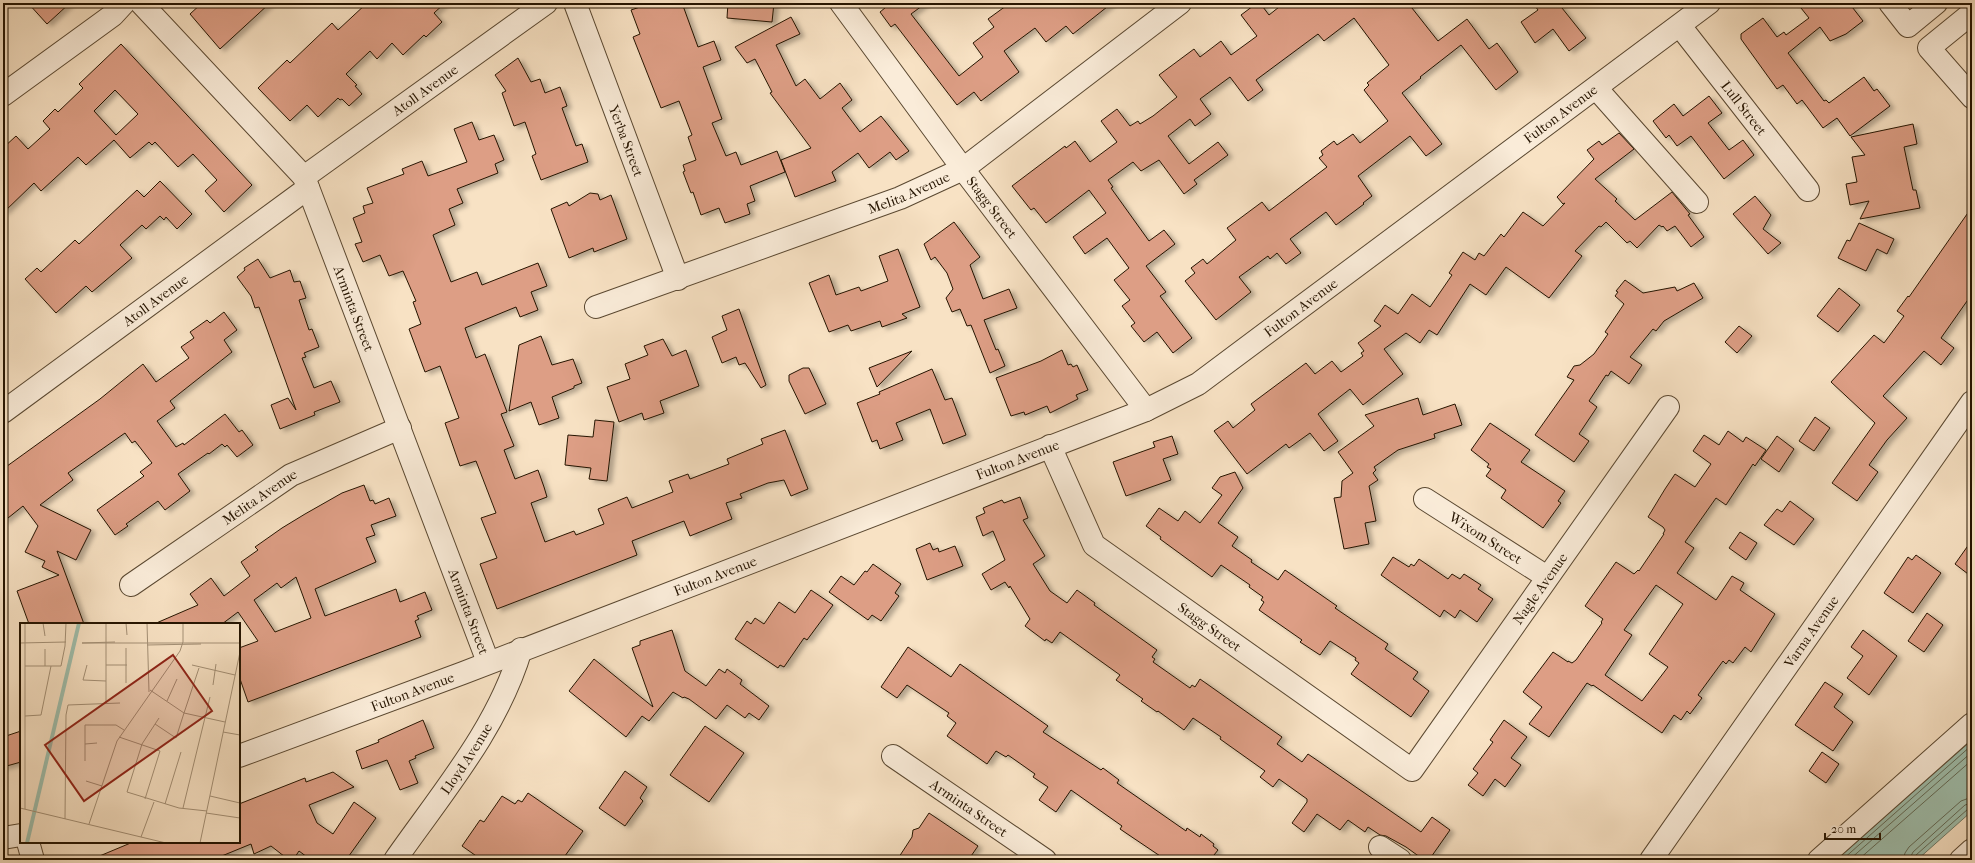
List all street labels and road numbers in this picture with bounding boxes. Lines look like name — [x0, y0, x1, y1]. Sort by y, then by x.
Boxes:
street label: Atoll Avenue — [388, 61, 461, 120]
street label: Lull Street — [1718, 77, 1770, 138]
street label: Fulton Avenue — [1520, 81, 1601, 147]
street label: Yerba Street — [605, 102, 647, 179]
street label: Melita Avenue — [866, 168, 952, 217]
street label: Stagg Street — [963, 173, 1021, 242]
street label: Arminta Street — [330, 262, 378, 354]
street label: Atoll Avenue — [118, 270, 191, 330]
street label: Fulton Avenue — [1260, 274, 1341, 340]
street label: Fulton Avenue — [973, 436, 1061, 483]
street label: Melita Avenue — [219, 465, 299, 528]
street label: Wixom Street — [1445, 508, 1525, 567]
street label: Nagle Avenue — [1509, 550, 1571, 627]
street label: Fulton Avenue — [671, 552, 759, 600]
street label: Arminta Street — [444, 565, 493, 657]
street label: Varna Avenue — [1780, 592, 1842, 671]
street label: Stagg Street — [1175, 599, 1245, 655]
street label: Fulton Avenue — [368, 668, 457, 715]
street label: Lloyd Avenue — [437, 720, 496, 798]
street label: Arminta Street — [926, 775, 1011, 840]

